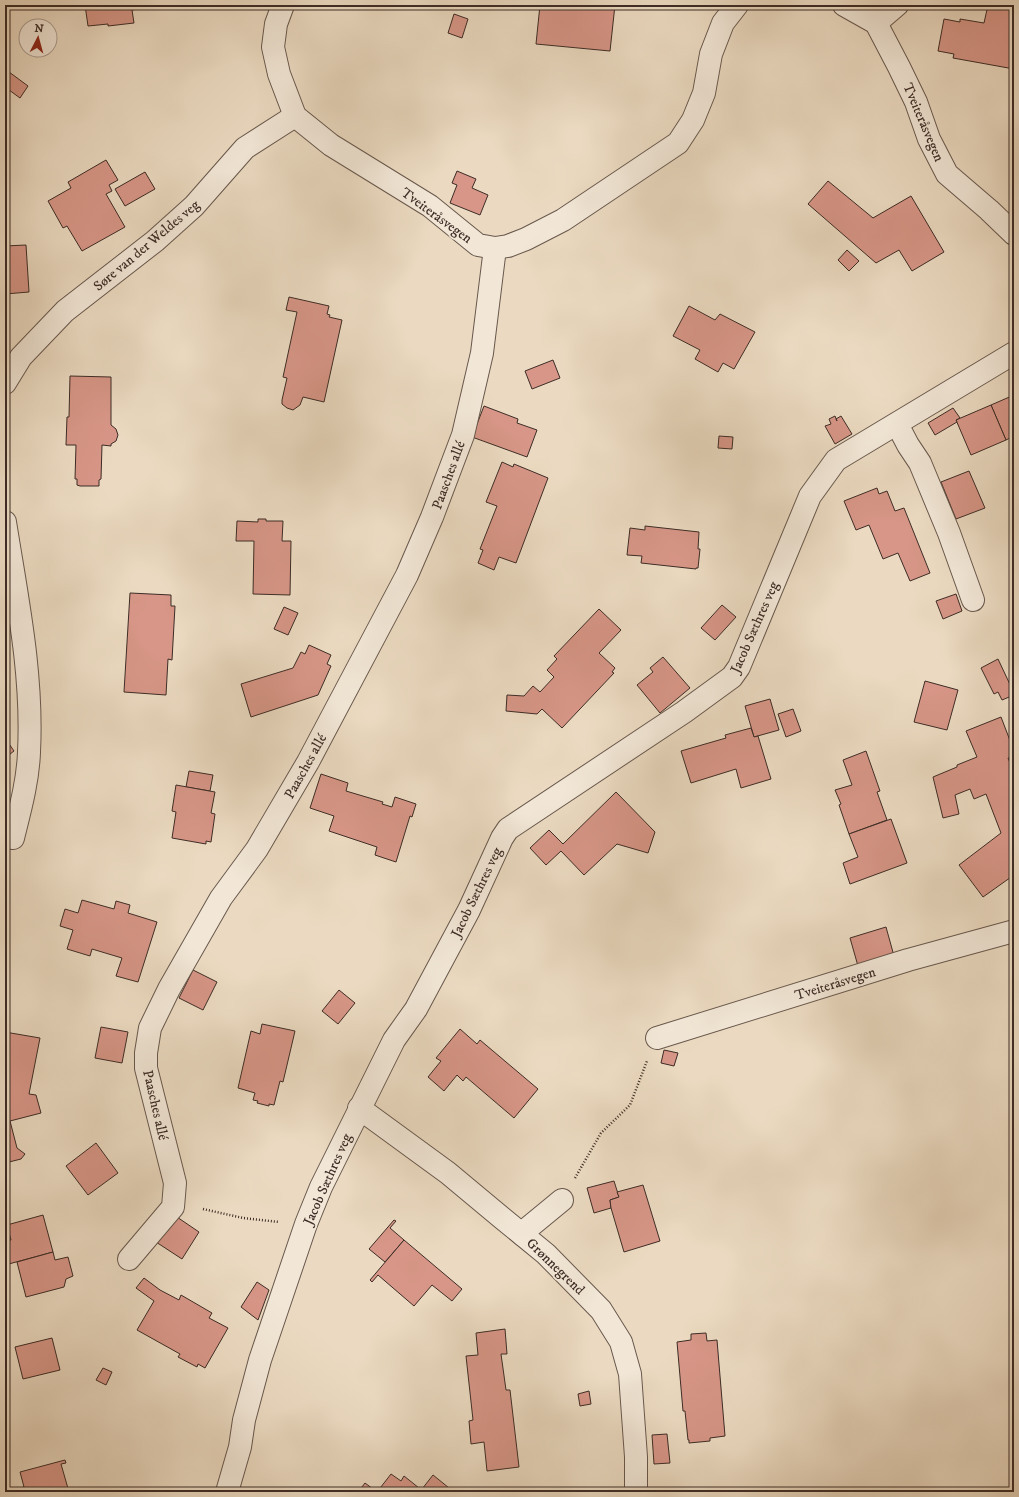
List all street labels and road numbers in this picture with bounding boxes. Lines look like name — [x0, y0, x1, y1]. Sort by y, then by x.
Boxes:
street label: Tveiteråsvegen — [898, 80, 948, 165]
street label: Tveiteråsvegen — [397, 184, 476, 248]
street label: Søre van der Weldes veg — [90, 196, 203, 295]
street label: Paasches allé — [428, 438, 470, 512]
street label: Jacob Sæthres veg — [726, 579, 783, 678]
street label: Paasches allé — [281, 731, 331, 802]
street label: Jacob Sæthres veg — [446, 844, 507, 942]
street label: Tveiteråsvegen — [793, 963, 879, 1005]
street label: Paasches allé — [138, 1068, 172, 1142]
street label: Jacob Sæthres veg — [299, 1131, 356, 1230]
street label: Grønnegrend — [522, 1234, 588, 1299]

